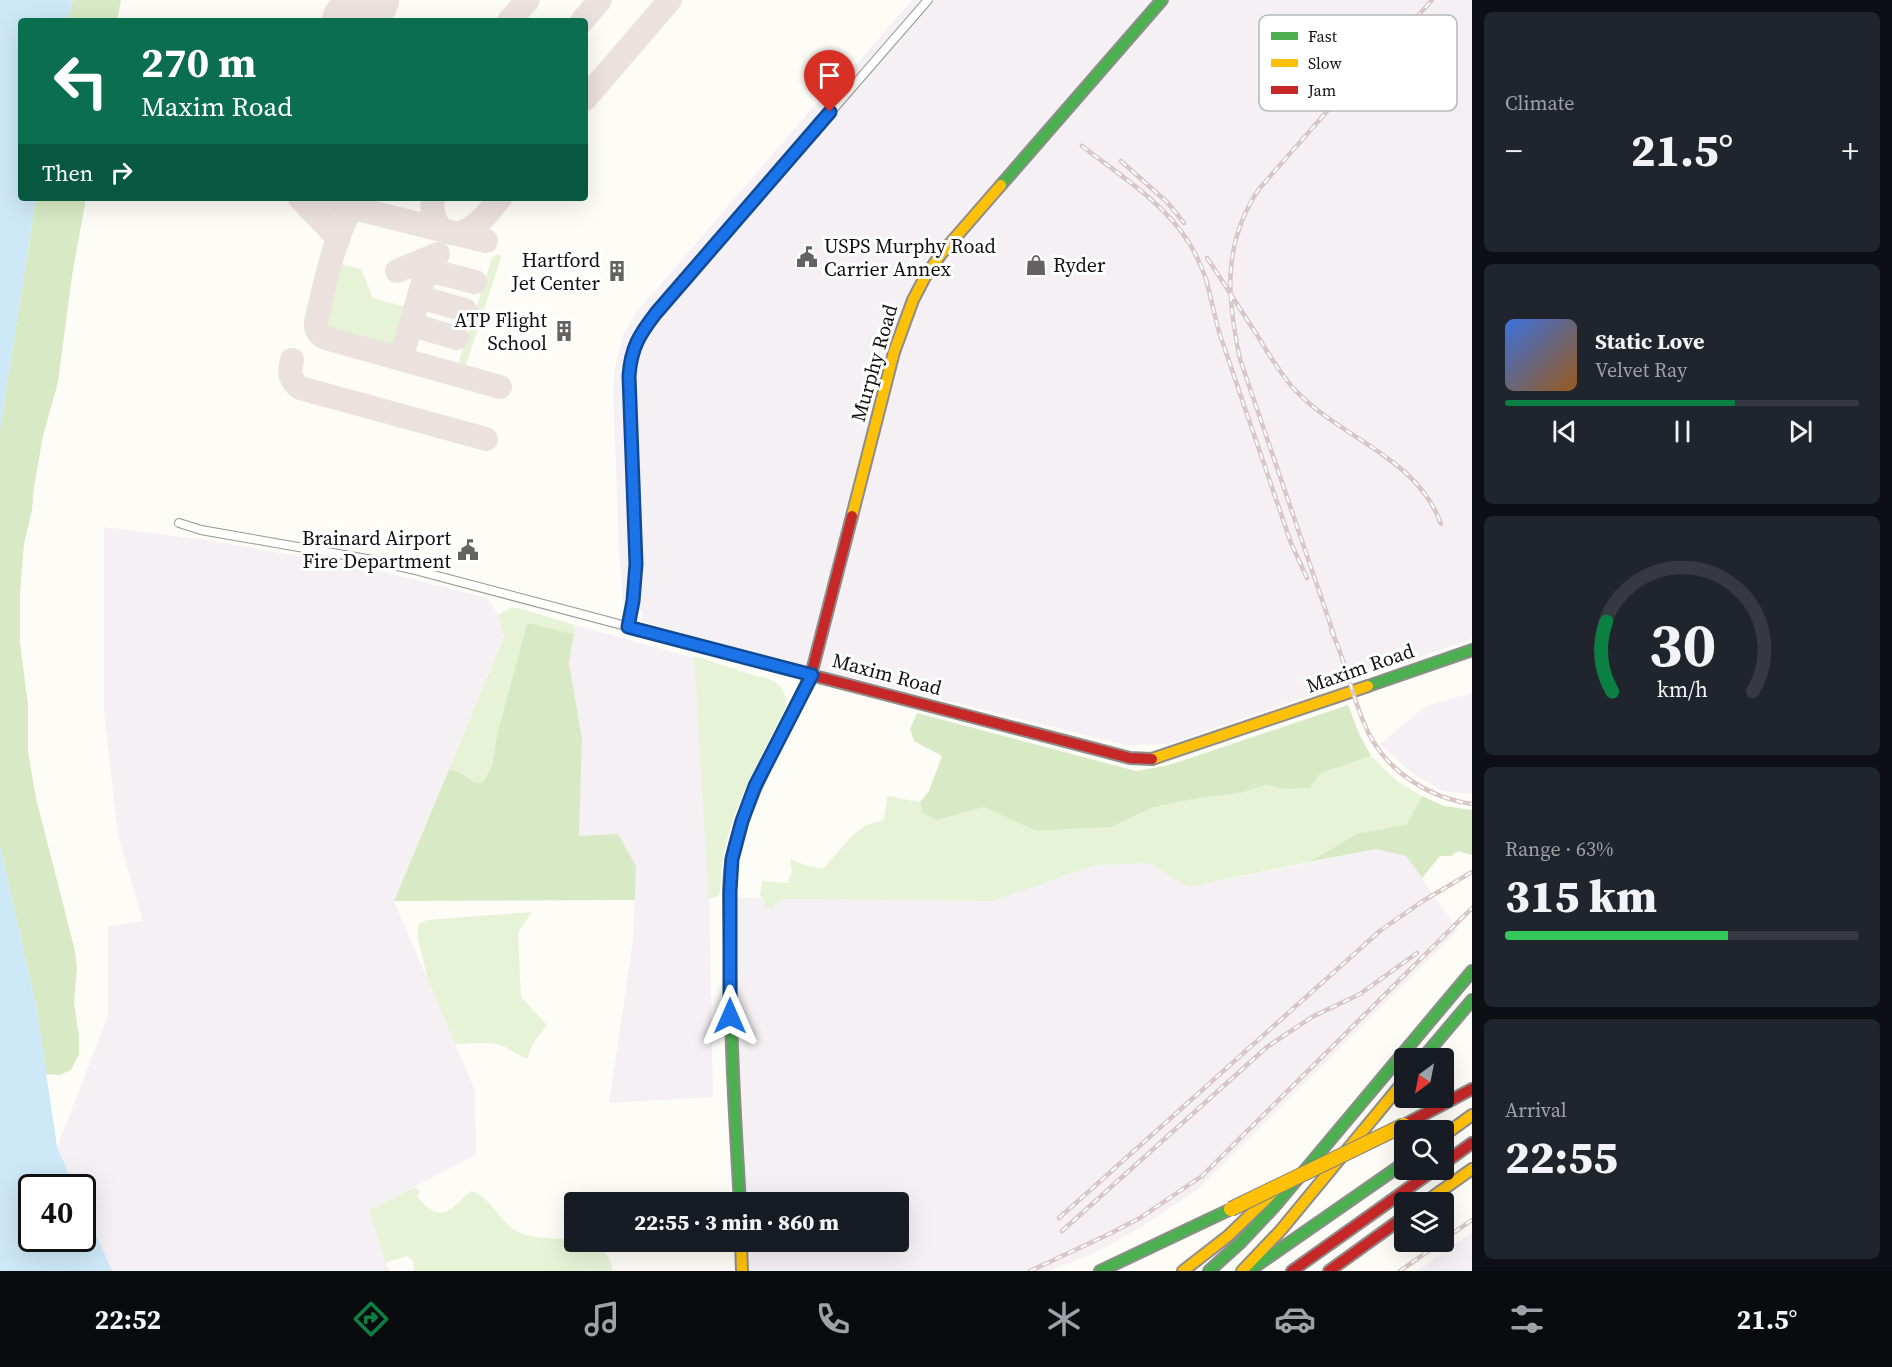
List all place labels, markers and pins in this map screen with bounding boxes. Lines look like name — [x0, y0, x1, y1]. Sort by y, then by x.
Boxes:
pin — [804, 50, 855, 112]
place label: USPS Murphy Road Carrier Annex — [824, 232, 997, 283]
public building icon: USPS Murphy Road Carrier Annex — [795, 245, 819, 269]
place label: Hartford Jet Center — [511, 246, 601, 297]
place label: Ryder — [1053, 251, 1106, 279]
shop icon: Ryder — [1024, 253, 1048, 277]
building icon: Hartford Jet Center — [605, 259, 629, 283]
place label: ATP Flight School — [454, 306, 547, 357]
building icon: ATP Flight School — [552, 319, 576, 343]
place label: Brainard Airport Fire Department — [302, 524, 451, 575]
public building icon: Brainard Airport Fire Department — [456, 538, 480, 562]

